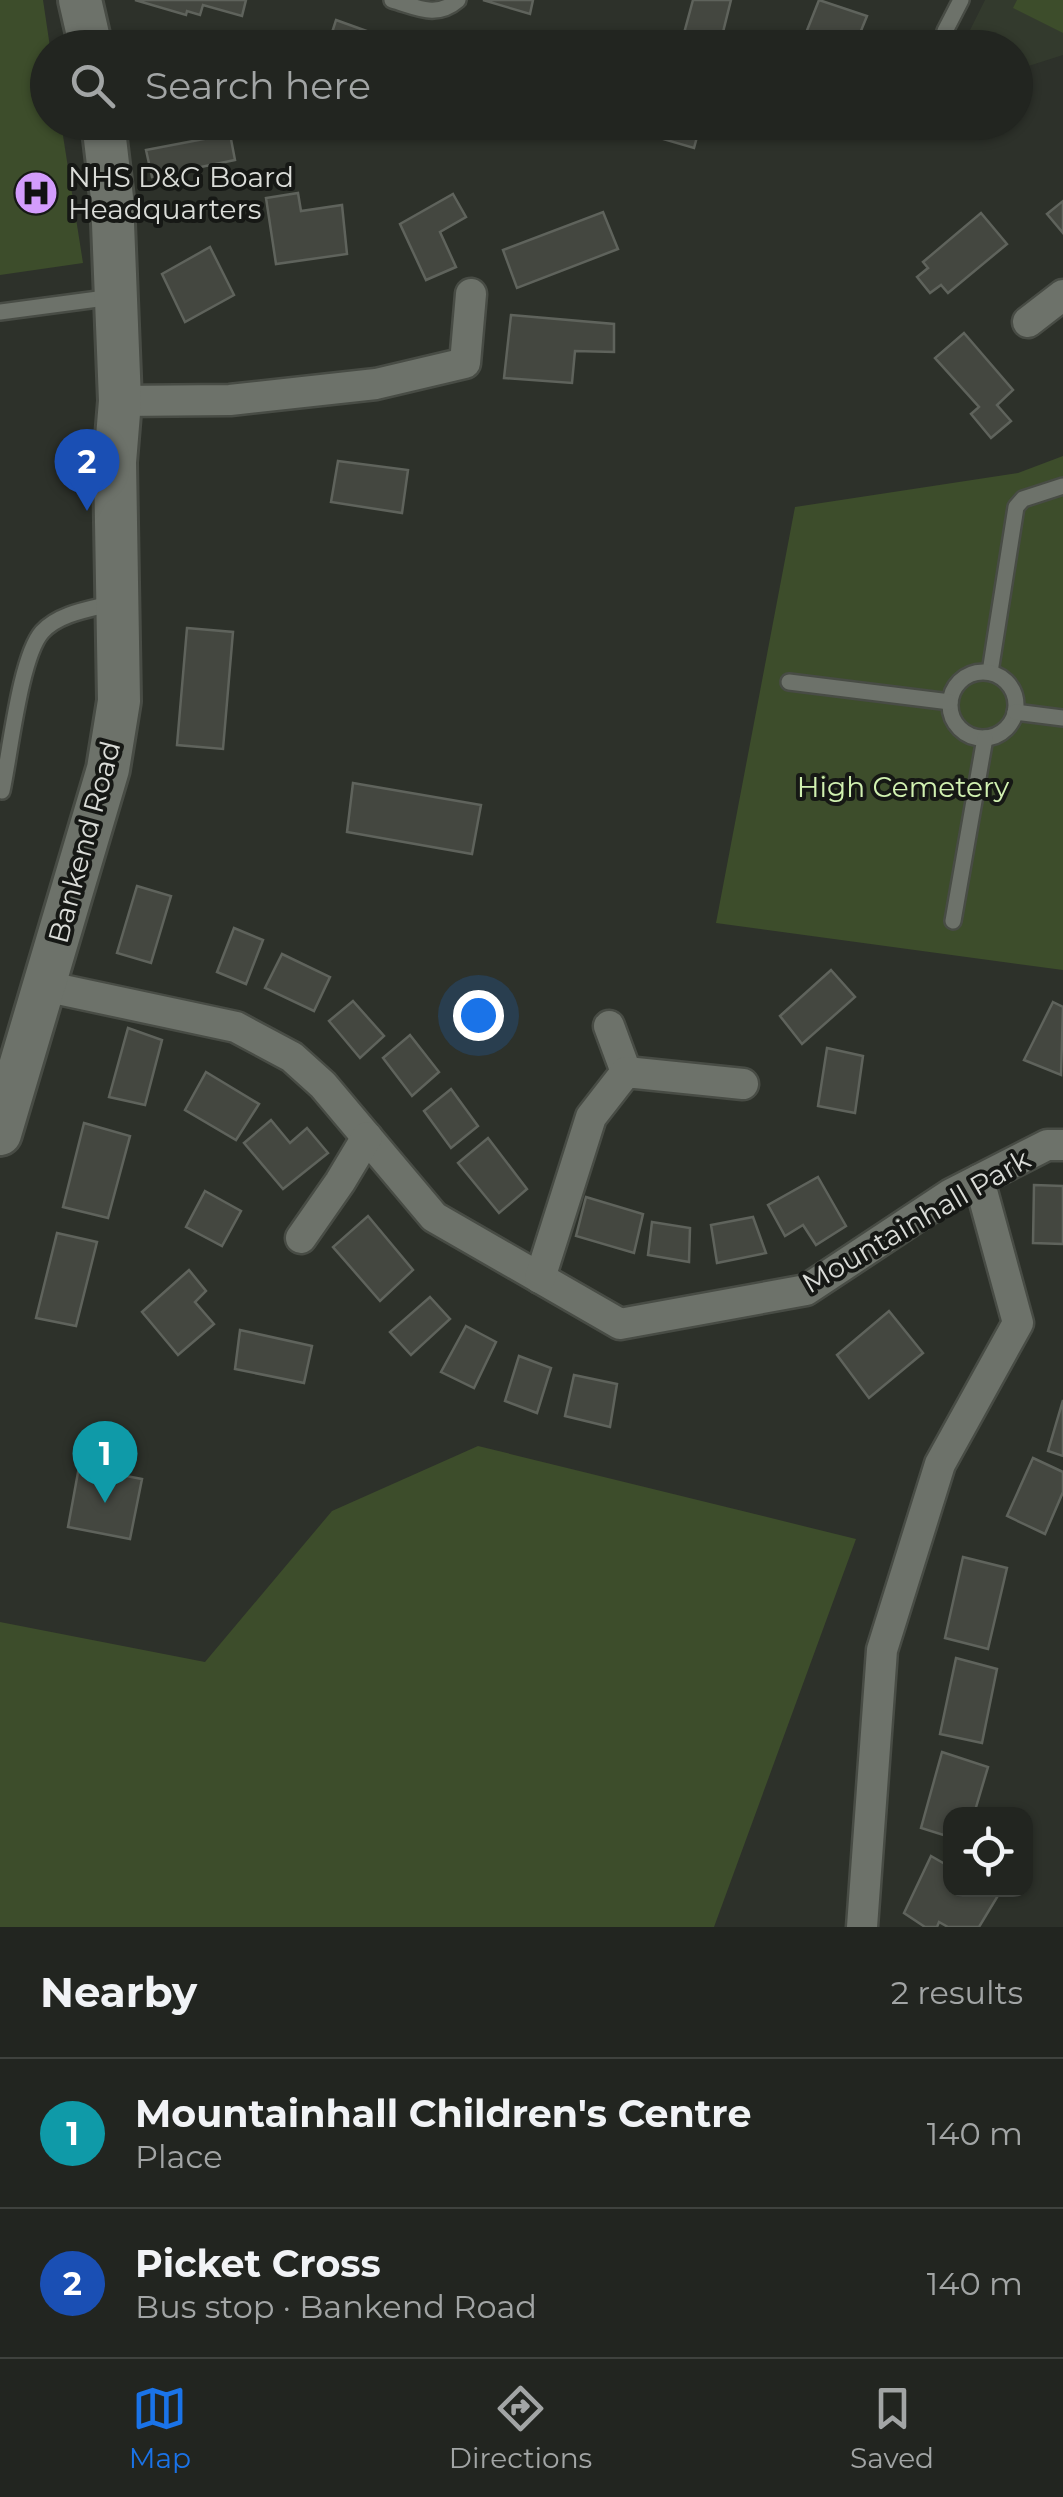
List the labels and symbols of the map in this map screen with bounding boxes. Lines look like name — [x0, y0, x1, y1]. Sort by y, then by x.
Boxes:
place label: NHS D&G Board Headquarters — [68, 160, 294, 226]
hospital icon: NHS D&G Board Headquarters — [13, 170, 59, 216]
pin: 2 — [54, 428, 120, 511]
street label: Bankend Road — [41, 737, 127, 947]
park label: High Cemetery — [797, 770, 1010, 804]
your location — [453, 990, 504, 1041]
street label: Mountainhall Park — [796, 1142, 1036, 1300]
pin: 1 — [72, 1420, 138, 1503]

